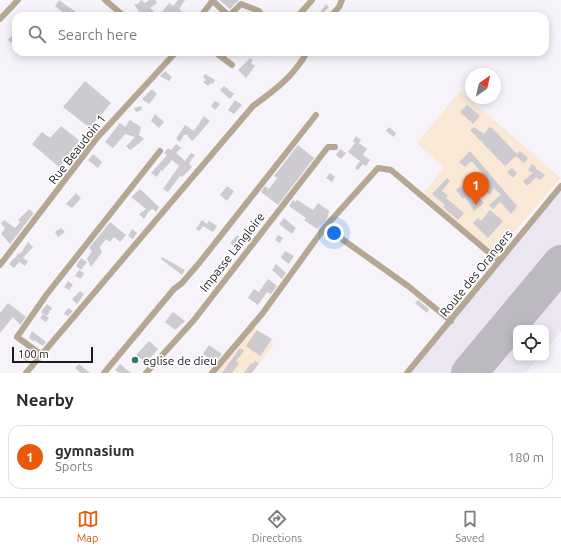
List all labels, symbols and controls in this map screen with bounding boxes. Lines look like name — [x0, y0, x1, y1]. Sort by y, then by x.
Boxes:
search box — [12, 12, 549, 56]
icon: search — [26, 23, 48, 45]
text: Search here — [58, 26, 137, 43]
north arrow — [465, 68, 501, 104]
street label: Rue Beaudoin 1 — [46, 112, 108, 186]
pin: 1 — [463, 172, 489, 205]
street label: Impasse Langloire — [197, 210, 267, 294]
your location — [324, 223, 344, 243]
street label: Route des Orangers — [437, 227, 515, 319]
map controls — [513, 325, 549, 361]
button: locate — [513, 325, 549, 361]
scale bar — [12, 345, 93, 364]
text: 100 m — [18, 348, 49, 360]
place label: eglise de dieu — [143, 354, 217, 367]
marker: eglise de dieu — [130, 355, 140, 365]
text: Nearby — [16, 390, 74, 409]
text: gymnasium — [55, 442, 134, 459]
text: 1 — [26, 450, 34, 464]
text: 180 m — [508, 450, 544, 464]
text: Sports — [55, 459, 93, 473]
tab: Map — [77, 508, 99, 544]
tab: Directions — [252, 508, 302, 544]
tab: Saved — [455, 508, 484, 544]

